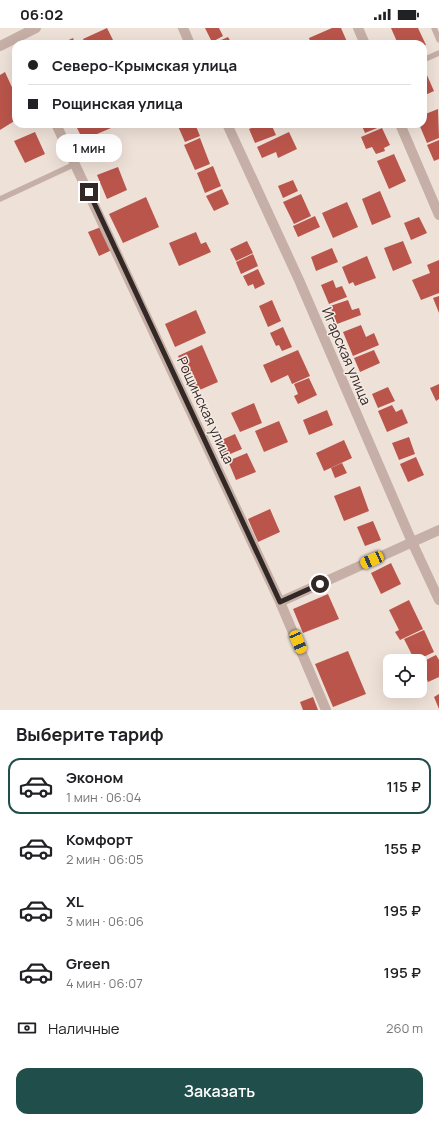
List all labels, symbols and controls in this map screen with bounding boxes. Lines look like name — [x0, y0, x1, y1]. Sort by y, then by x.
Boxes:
text: 06:02 — [20, 4, 63, 25]
text: Северо-Крымская улица — [52, 55, 237, 76]
text: Рощинская улица — [52, 93, 183, 114]
callout: 1 мин — [56, 134, 122, 162]
text: 1 мин — [72, 139, 106, 157]
route end — [80, 183, 98, 201]
street label: Игарская улица — [318, 304, 376, 408]
street label: Рощинская улица — [173, 353, 239, 467]
car — [359, 550, 385, 570]
route start — [311, 575, 329, 593]
car — [288, 629, 308, 655]
map controls — [383, 654, 427, 698]
button: locate — [383, 654, 427, 698]
text: Выберите тариф — [16, 722, 164, 746]
text: Эконом — [66, 767, 123, 788]
icon: car — [18, 768, 54, 804]
text: 115 ₽ — [386, 776, 421, 797]
text: 1 мин · 06:04 — [66, 788, 141, 806]
text: Комфорт — [66, 829, 133, 850]
icon: car — [18, 830, 54, 866]
text: 155 ₽ — [384, 838, 421, 859]
text: 2 мин · 06:05 — [66, 850, 144, 868]
text: XL — [66, 891, 84, 912]
icon: car — [18, 892, 54, 928]
text: 195 ₽ — [383, 900, 421, 921]
text: 3 мин · 06:06 — [66, 912, 144, 930]
text: Green — [66, 953, 110, 974]
icon: car — [18, 954, 54, 990]
text: 195 ₽ — [383, 962, 421, 983]
text: 4 мин · 06:07 — [66, 974, 143, 992]
icon: cash — [16, 1017, 38, 1039]
text: Наличные — [48, 1018, 120, 1039]
text: 260 m — [386, 1019, 423, 1037]
button: Заказать — [16, 1068, 423, 1114]

